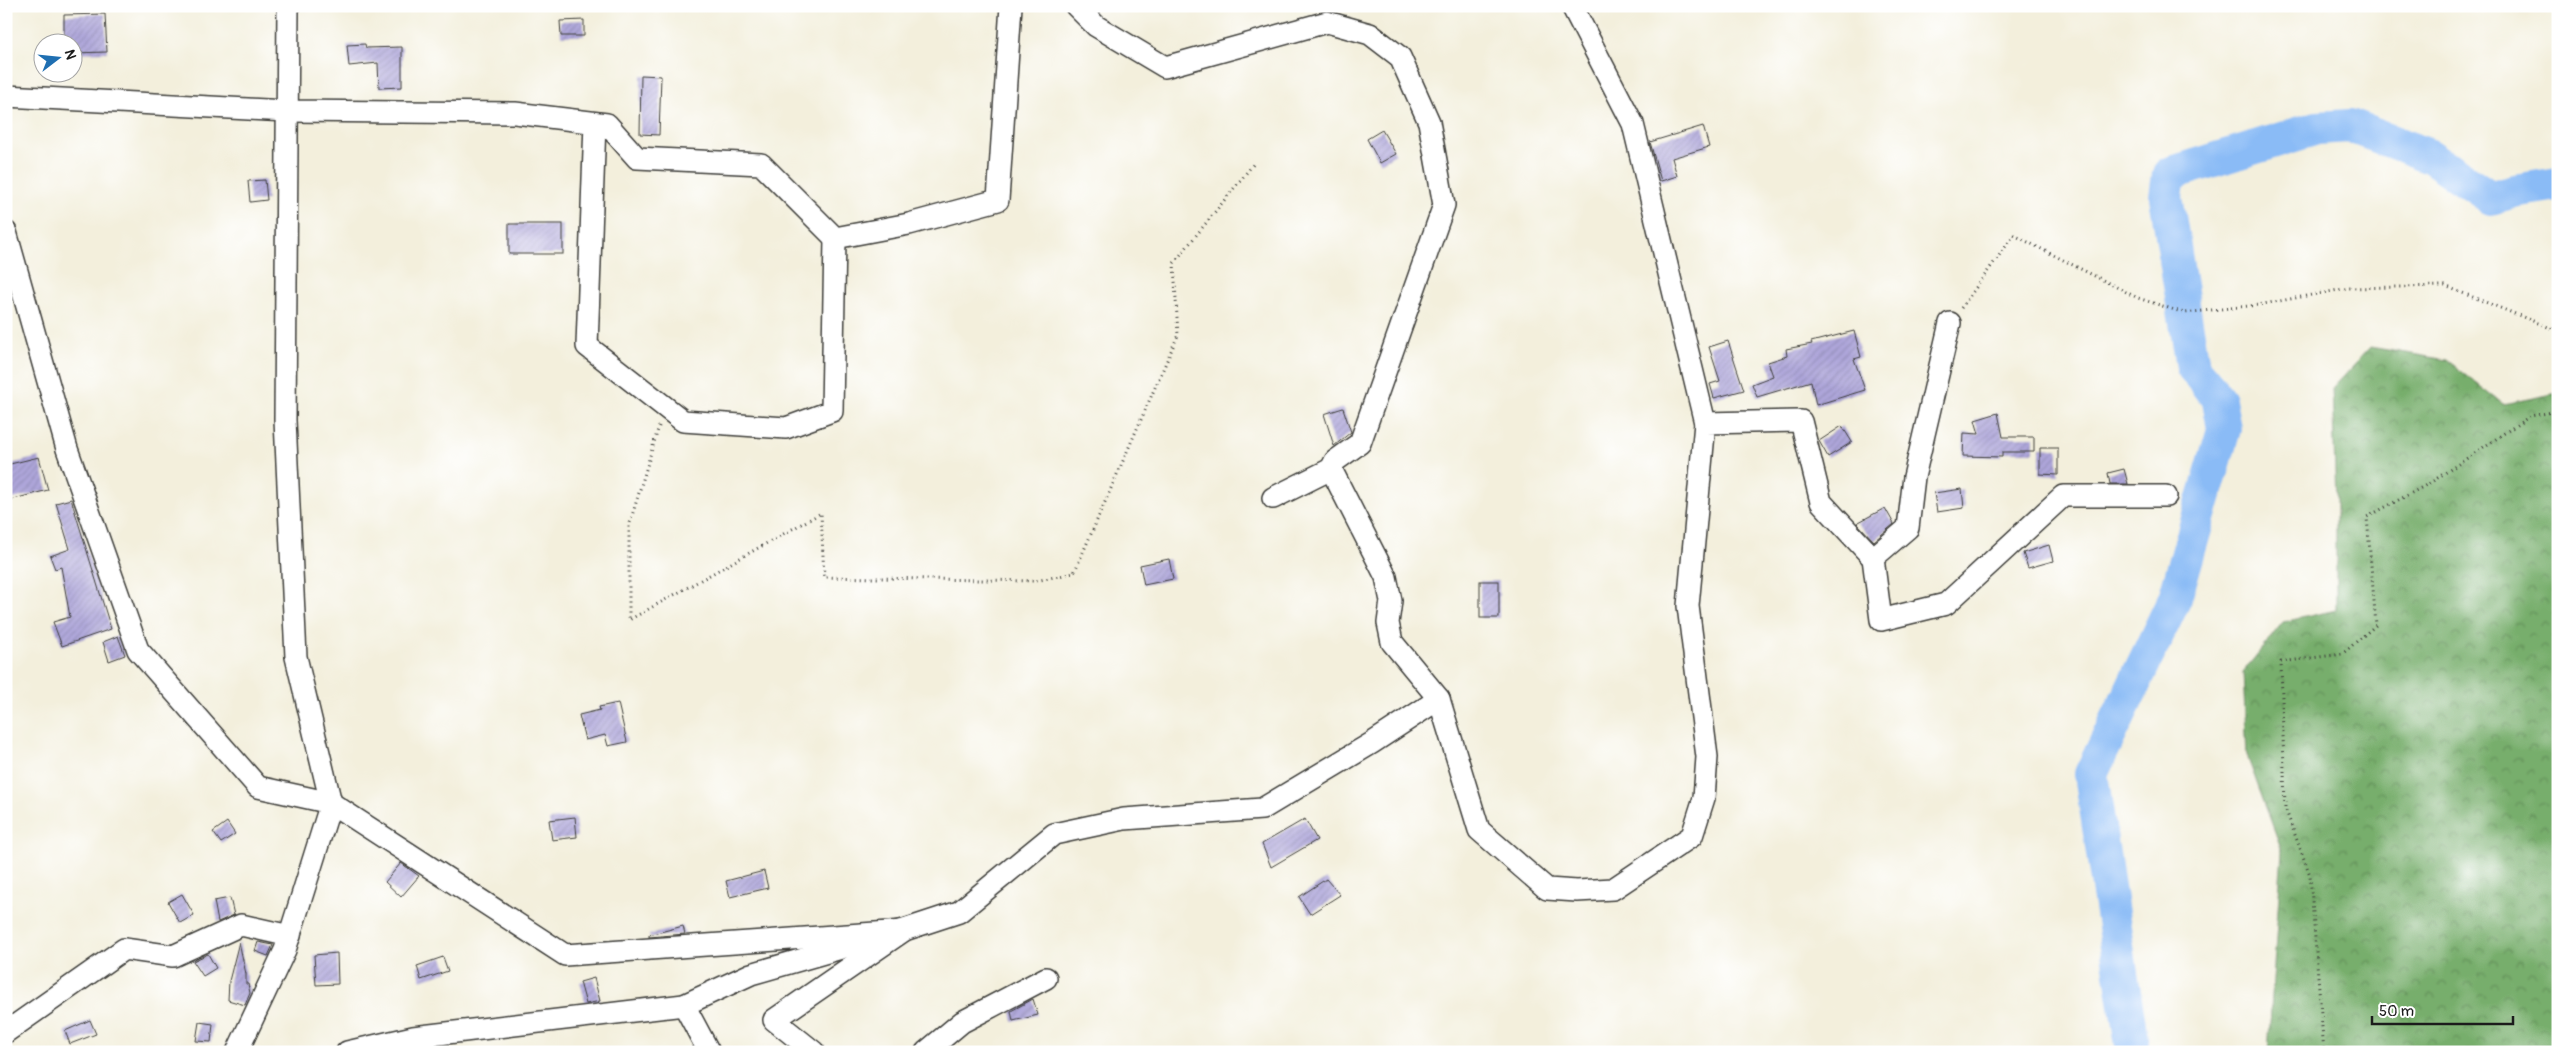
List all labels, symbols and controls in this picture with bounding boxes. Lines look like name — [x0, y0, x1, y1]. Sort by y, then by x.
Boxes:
north arrow — [32, 32, 82, 82]
text: N — [61, 48, 79, 61]
scale bar — [2372, 993, 2513, 1025]
text: 50 m — [2379, 1002, 2414, 1021]

